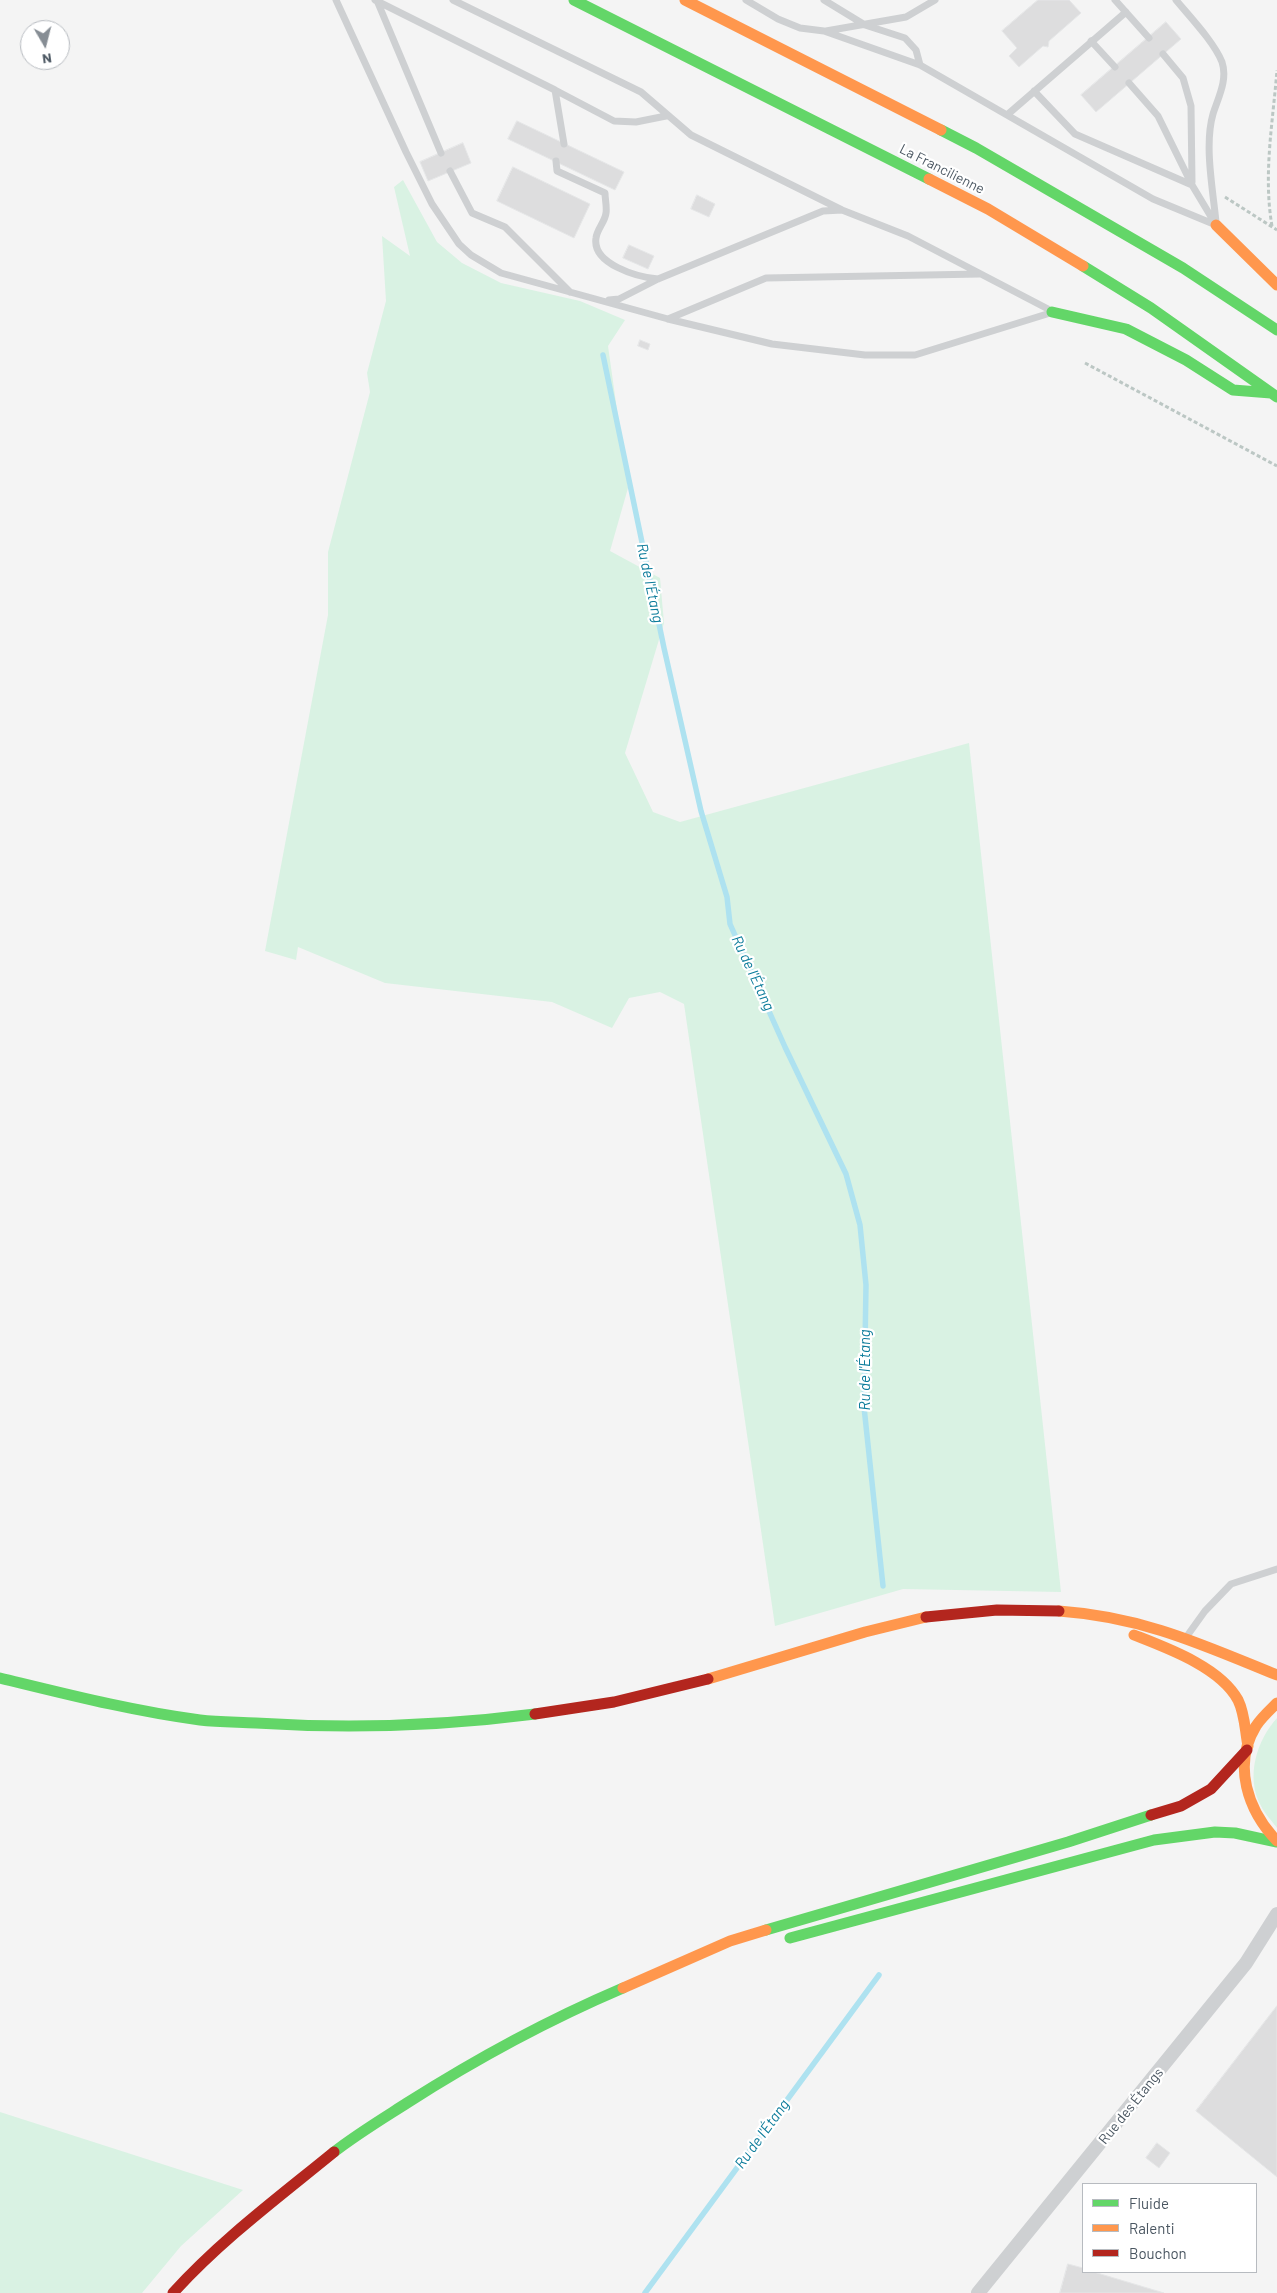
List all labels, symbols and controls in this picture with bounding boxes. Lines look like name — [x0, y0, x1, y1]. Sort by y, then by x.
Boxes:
north arrow — [20, 20, 70, 70]
text: N — [41, 50, 53, 68]
street label: La Francilienne — [897, 140, 987, 198]
water label: Ru de l'Étang — [633, 541, 667, 625]
water label: Ru de l'Étang — [728, 932, 778, 1014]
water label: Ru de l'Étang — [856, 1329, 874, 1411]
street label: Rue des Étangs — [1095, 2064, 1167, 2148]
water label: Ru de l'Étang — [731, 2096, 793, 2172]
legend — [1082, 2183, 1257, 2273]
text: Fluide — [1129, 2194, 1169, 2212]
text: Ralenti — [1129, 2219, 1175, 2237]
text: Bouchon — [1129, 2244, 1187, 2262]

